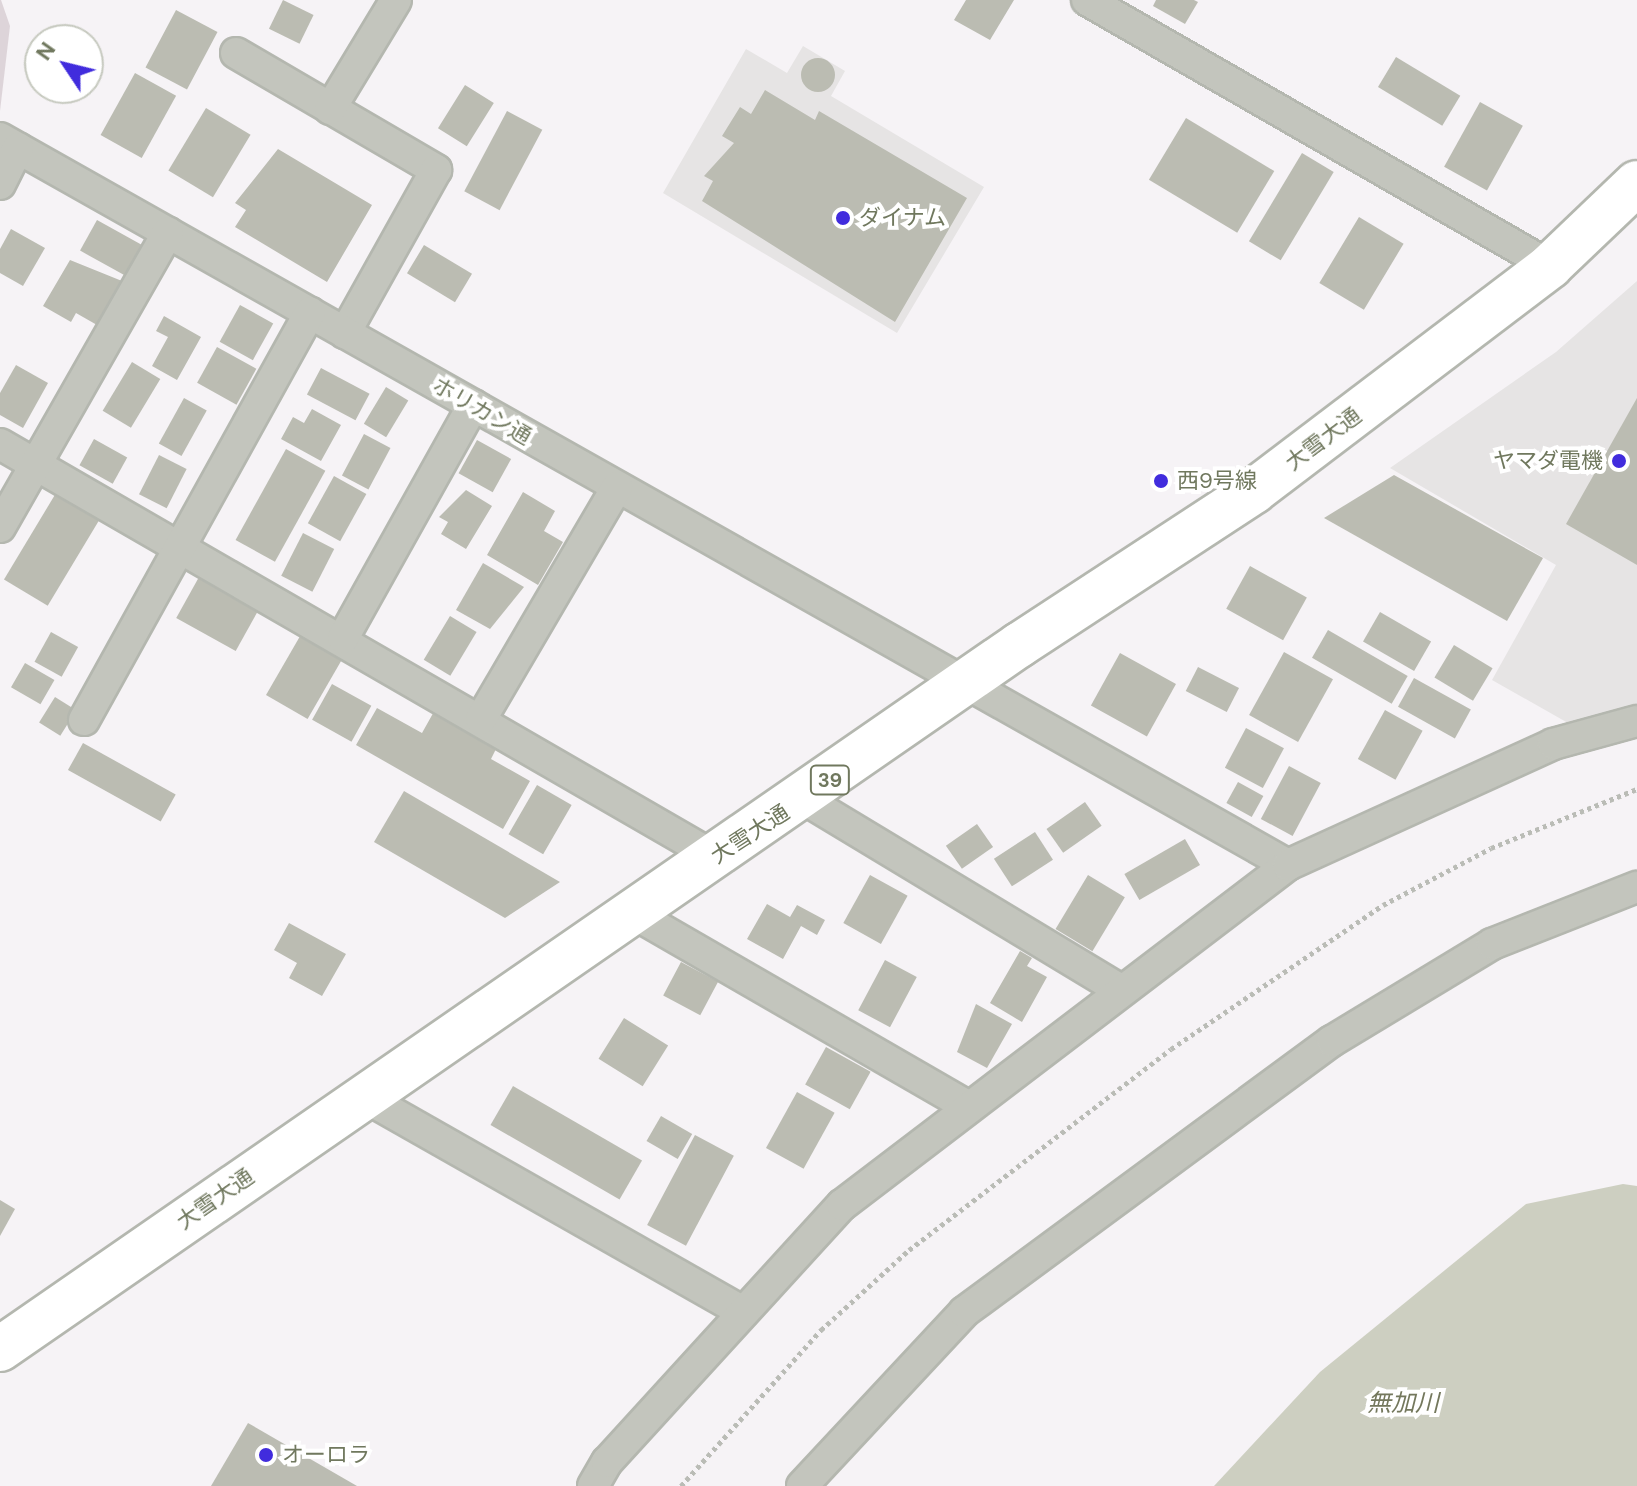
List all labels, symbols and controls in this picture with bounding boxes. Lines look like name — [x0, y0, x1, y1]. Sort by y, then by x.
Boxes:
north arrow — [24, 24, 104, 104]
text: N — [29, 36, 62, 66]
place label: ダイナム — [859, 205, 947, 231]
marker: ダイナム — [834, 209, 852, 227]
street label: ホリカン通 — [428, 372, 536, 450]
street label: 大雪大通 — [1280, 402, 1366, 476]
place label: ヤマダ電機 — [1493, 448, 1603, 474]
marker: ヤマダ電機 — [1610, 452, 1628, 470]
place label: 西9号線 — [1177, 468, 1257, 494]
marker: 西9号線 — [1152, 472, 1170, 490]
road number: 39 — [808, 764, 852, 796]
street label: 大雪大通 — [706, 799, 794, 869]
street label: 大雪大通 — [171, 1163, 259, 1235]
water label: 無加川 — [1367, 1389, 1439, 1417]
place label: オーロラ — [282, 1442, 370, 1468]
marker: オーロラ — [257, 1446, 275, 1464]

